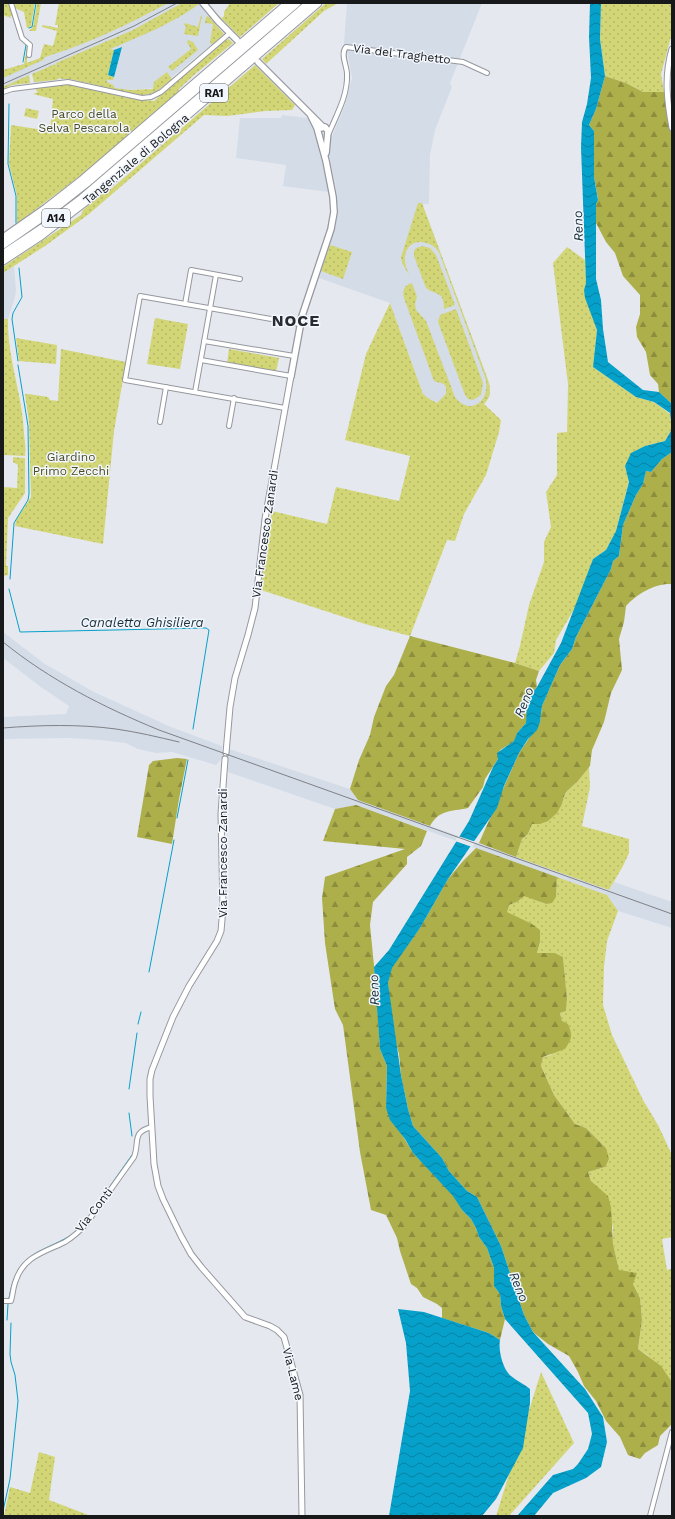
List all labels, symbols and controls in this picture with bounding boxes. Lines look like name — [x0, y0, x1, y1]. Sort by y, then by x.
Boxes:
street label: Via del Traghetto — [352, 41, 452, 67]
road number: RA1 — [200, 84, 228, 102]
park label: Parco della Selva Pescarola — [38, 107, 130, 135]
street label: Tangenziale di Bologna — [80, 111, 192, 207]
road number: A14 — [42, 209, 70, 227]
water label: Reno — [570, 210, 586, 242]
district label: NOCE — [272, 311, 320, 330]
park label: Giardino Primo Zecchi — [33, 450, 109, 478]
street label: Via Francesco Zanardi — [249, 469, 281, 599]
water label: Canaletta Ghisiliera — [80, 615, 204, 630]
water label: Reno — [511, 685, 537, 719]
street label: Via Francesco Zanardi — [216, 788, 230, 918]
water label: Reno — [366, 974, 382, 1006]
street label: Via Conti — [72, 1185, 116, 1235]
water label: Reno — [506, 1270, 532, 1304]
street label: Via Lame — [280, 1346, 306, 1402]

